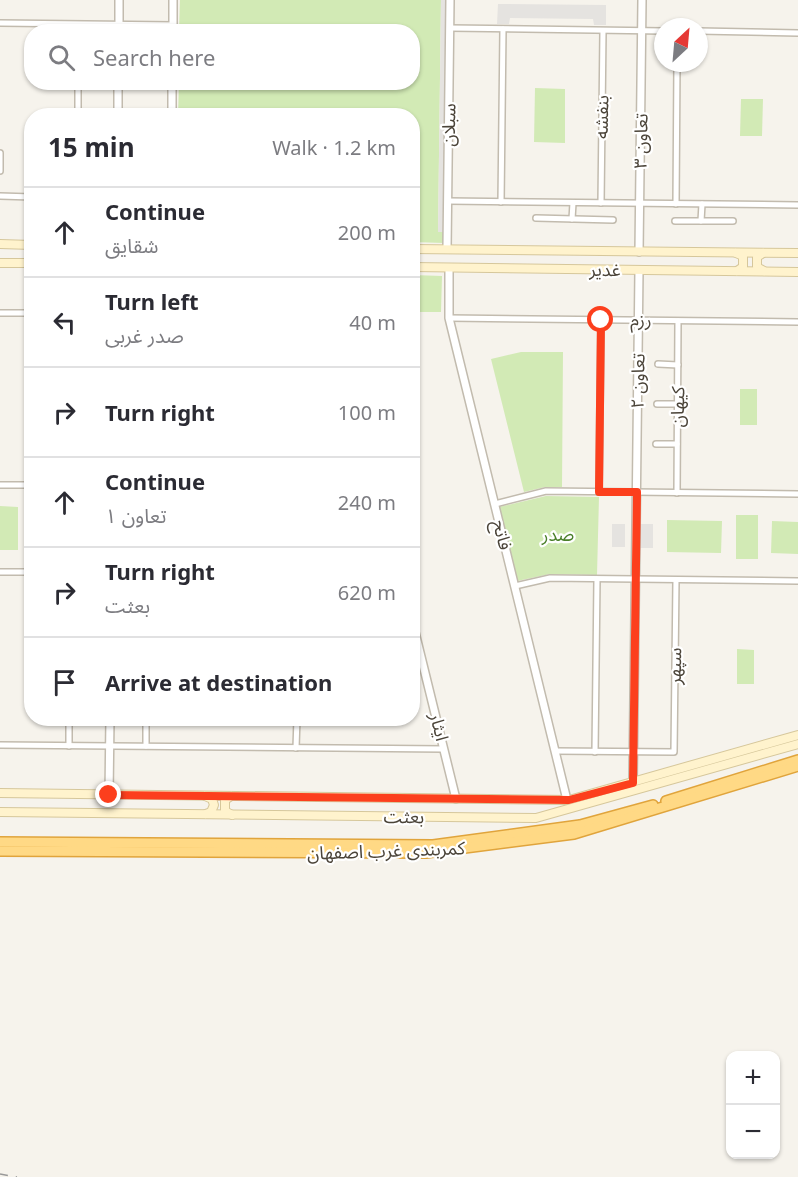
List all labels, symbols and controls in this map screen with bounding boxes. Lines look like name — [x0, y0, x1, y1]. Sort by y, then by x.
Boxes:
north arrow — [654, 18, 708, 72]
search box — [24, 24, 420, 90]
icon: search — [45, 41, 78, 74]
text: Search here — [93, 42, 215, 72]
street label: بنفشه — [589, 95, 613, 139]
street label: سبلان — [436, 103, 460, 147]
street label: تعاون ۳ — [628, 113, 652, 169]
text: 15 min — [48, 129, 135, 165]
text: Walk · 1.2 km — [272, 134, 396, 161]
text: Continue — [105, 196, 205, 226]
icon: ahead — [48, 216, 81, 249]
text: 200 m — [338, 219, 396, 246]
text: شقایق — [105, 232, 159, 259]
street label: غدیر — [588, 257, 621, 281]
text: Turn left — [105, 286, 199, 316]
icon: left — [48, 306, 81, 339]
route start — [587, 306, 613, 332]
street label: رزم — [630, 307, 652, 334]
text: 40 m — [349, 309, 396, 336]
text: صدر غربی — [105, 322, 184, 349]
street label: تعاون ۲ — [625, 353, 649, 409]
street label: کیهان — [665, 386, 689, 428]
icon: right — [48, 396, 81, 429]
text: Turn right — [105, 397, 215, 427]
text: 100 m — [338, 399, 396, 426]
text: Continue — [105, 466, 205, 496]
icon: ahead — [48, 486, 81, 519]
text: 240 m — [338, 489, 396, 516]
text: تعاون ۱ — [105, 502, 167, 529]
street label: فاتح — [486, 517, 518, 553]
park label: صدر — [541, 522, 574, 546]
text: Turn right — [105, 556, 215, 586]
icon: right — [48, 576, 81, 609]
text: 620 m — [338, 579, 396, 606]
text: بعثت — [105, 592, 150, 619]
street label: سپهر — [662, 647, 686, 686]
icon: arrive — [48, 666, 81, 699]
text: Arrive at destination — [105, 667, 332, 697]
street label: ایثار — [425, 709, 455, 743]
route end — [95, 781, 121, 807]
street label: بعثت — [384, 804, 425, 828]
street label: کمربندی غرب اصفهان — [306, 835, 466, 865]
map controls — [726, 1051, 780, 1159]
button: + — [726, 1051, 780, 1105]
button: − — [726, 1105, 780, 1159]

